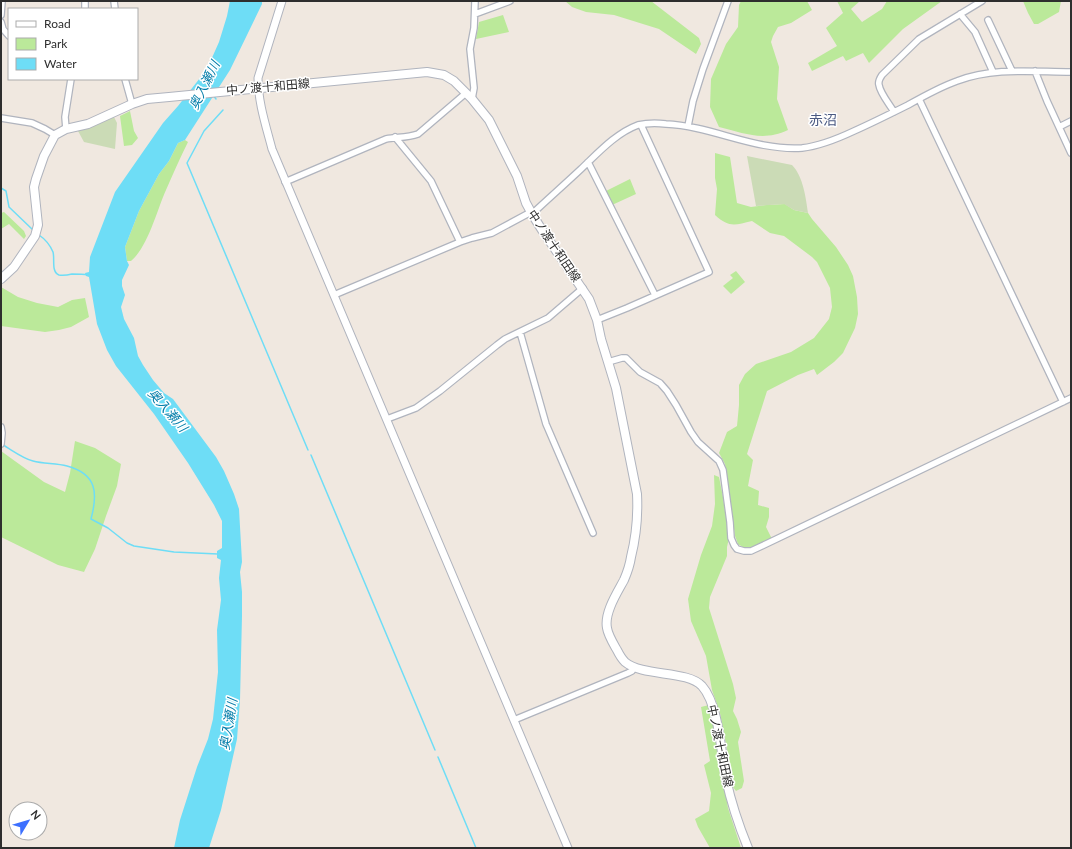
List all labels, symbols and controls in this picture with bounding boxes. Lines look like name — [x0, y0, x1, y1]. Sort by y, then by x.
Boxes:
legend — [8, 8, 138, 80]
text: Road — [44, 16, 71, 31]
text: Park — [44, 36, 68, 51]
text: Water — [44, 56, 77, 71]
water label: 奥入瀬川 — [185, 56, 223, 112]
street label: 中ノ渡十和田線 — [225, 75, 310, 98]
district label: 赤沼 — [809, 111, 837, 128]
street label: 中ノ渡十和田線 — [525, 207, 584, 285]
water label: 奥入瀬川 — [145, 385, 192, 436]
water label: 奥入瀬川 — [216, 695, 240, 751]
street label: 中ノ渡十和田線 — [704, 703, 737, 789]
north arrow — [8, 801, 48, 841]
text: N — [29, 807, 44, 822]

